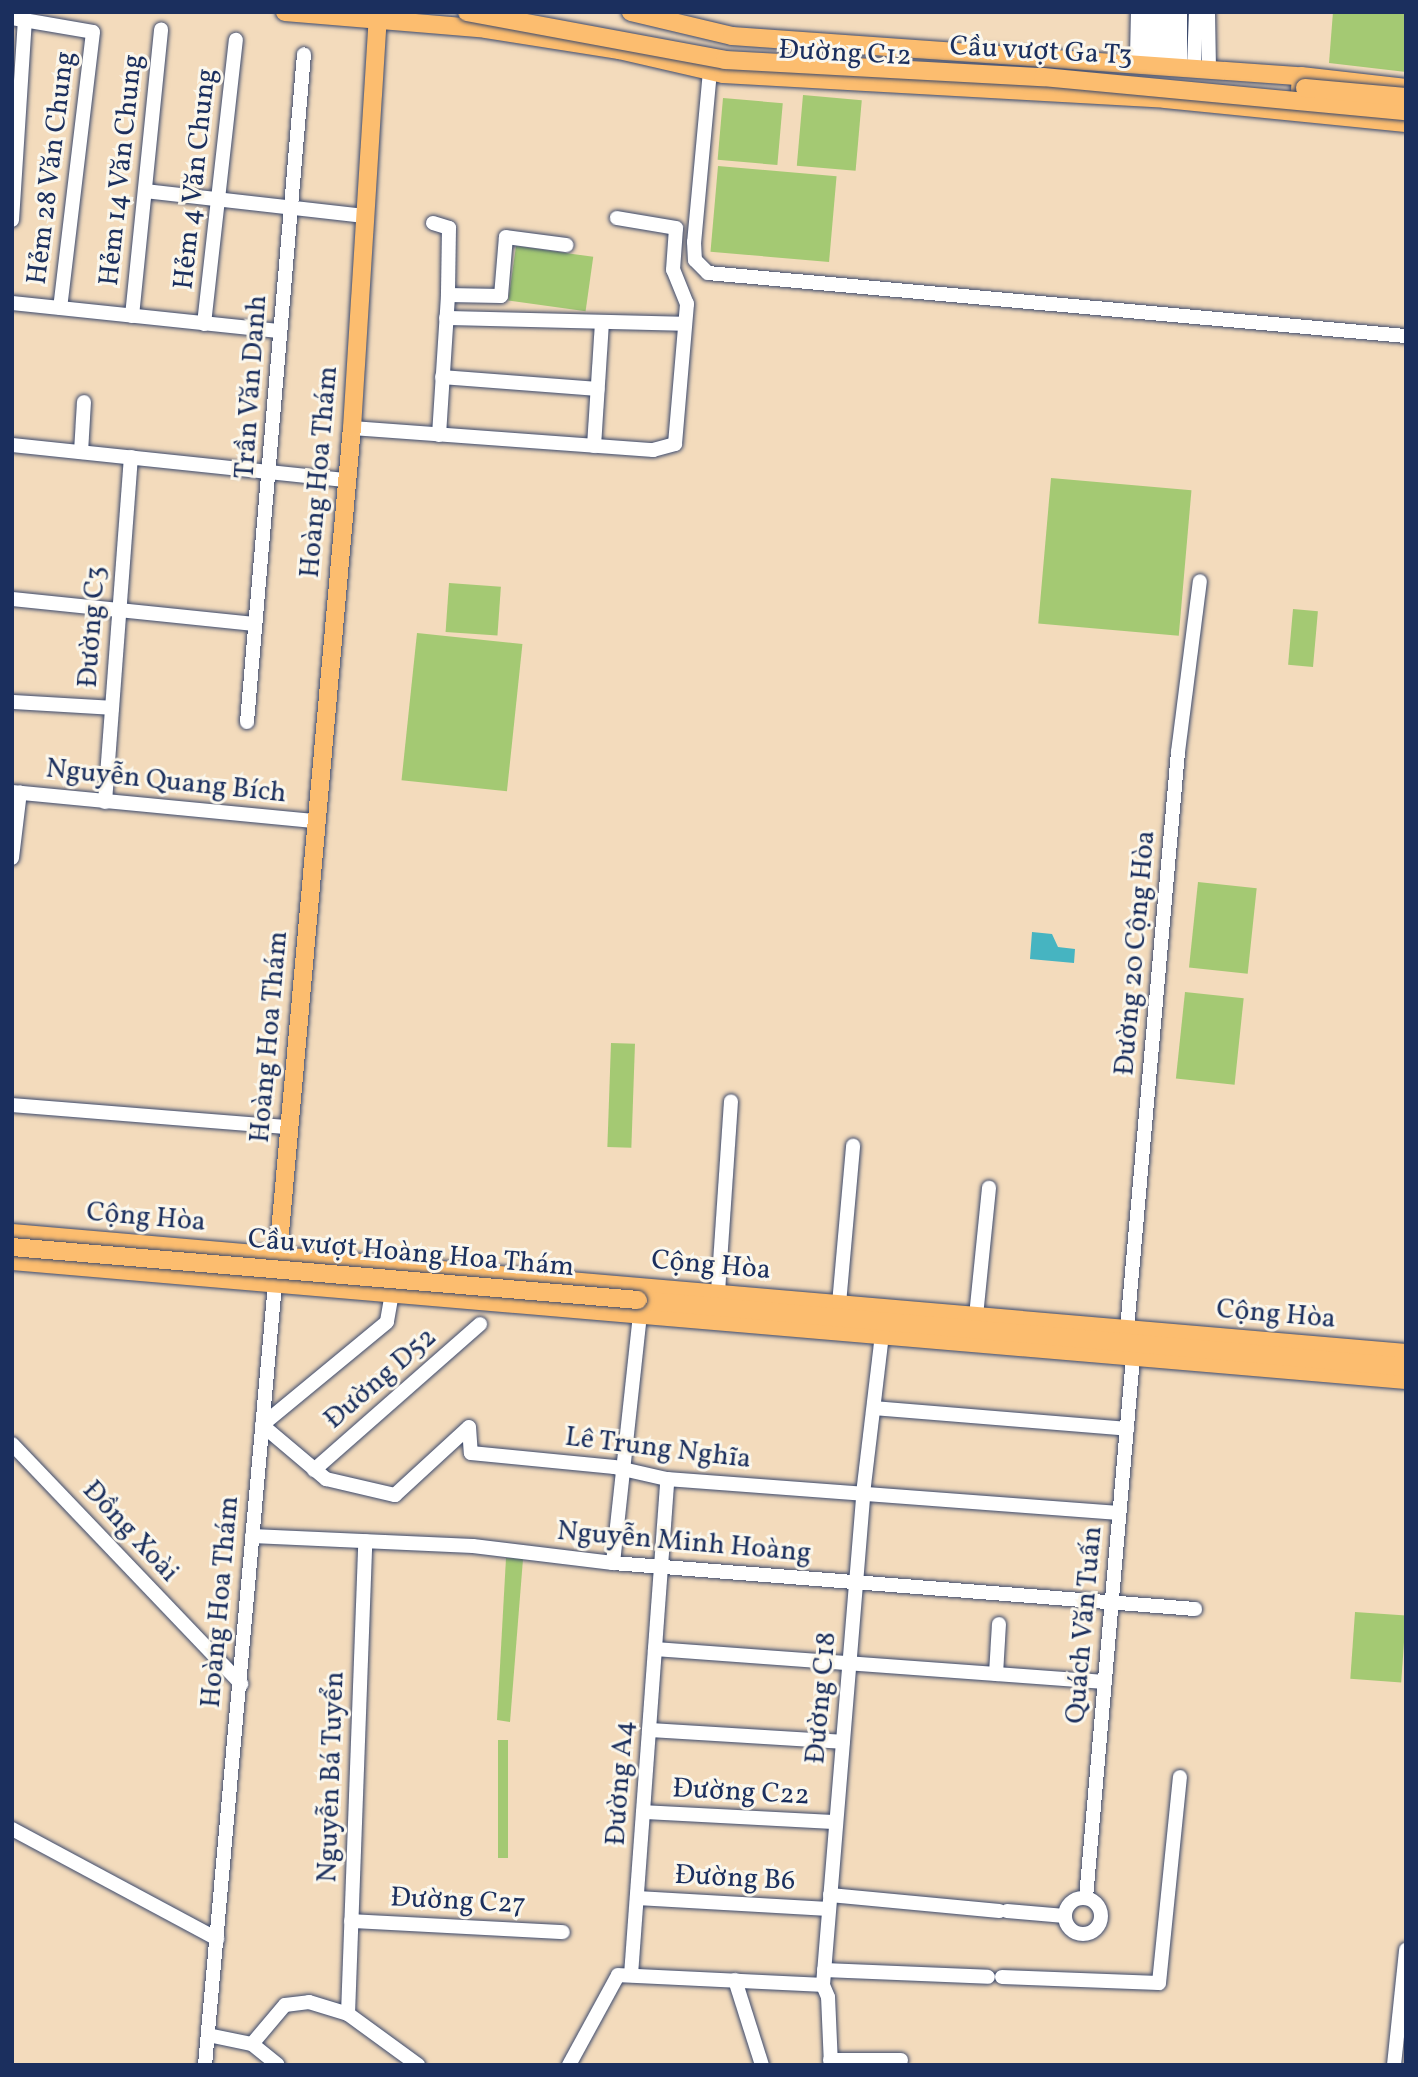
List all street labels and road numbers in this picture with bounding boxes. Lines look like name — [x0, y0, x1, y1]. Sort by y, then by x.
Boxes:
street label: Cầu vượt Ga T3 — [948, 30, 1134, 74]
street label: Đường C12 — [778, 34, 912, 74]
street label: Hẻm 28 Văn Chung — [21, 49, 83, 287]
street label: Hẻm 14 Văn Chung — [93, 52, 151, 288]
street label: Hẻm 4 Văn Chung — [168, 66, 224, 292]
street label: Trần Văn Danh — [229, 293, 275, 481]
street label: Hoàng Hoa Thám — [294, 364, 346, 580]
street label: Đường C3 — [72, 565, 114, 689]
street label: Nguyễn Quang Bích — [44, 753, 288, 811]
street label: Đường 20 Cộng Hòa — [1109, 829, 1163, 1077]
street label: Hoàng Hoa Thám — [244, 929, 296, 1145]
street label: Cộng Hòa — [85, 1196, 207, 1240]
street label: Cầu vượt Hoàng Hoa Thám — [246, 1223, 576, 1285]
street label: Cộng Hòa — [650, 1244, 772, 1288]
street label: Cộng Hòa — [1215, 1293, 1337, 1337]
street label: Đường D52 — [318, 1321, 444, 1437]
street label: Lê Trung Nghĩa — [563, 1421, 753, 1477]
street label: Đồng Xoài — [75, 1474, 185, 1590]
street label: Hoàng Hoa Thám — [195, 1494, 247, 1710]
street label: Nguyễn Minh Hoàng — [556, 1515, 812, 1571]
street label: Quách Văn Tuấn — [1060, 1524, 1110, 1726]
street label: Đường C18 — [799, 1631, 845, 1765]
street label: Nguyễn Bá Tuyển — [312, 1670, 352, 1884]
street label: Đường A4 — [600, 1719, 642, 1847]
street label: Đường C22 — [671, 1773, 811, 1813]
street label: Đường B6 — [674, 1859, 796, 1899]
street label: Đường C27 — [390, 1882, 526, 1922]

